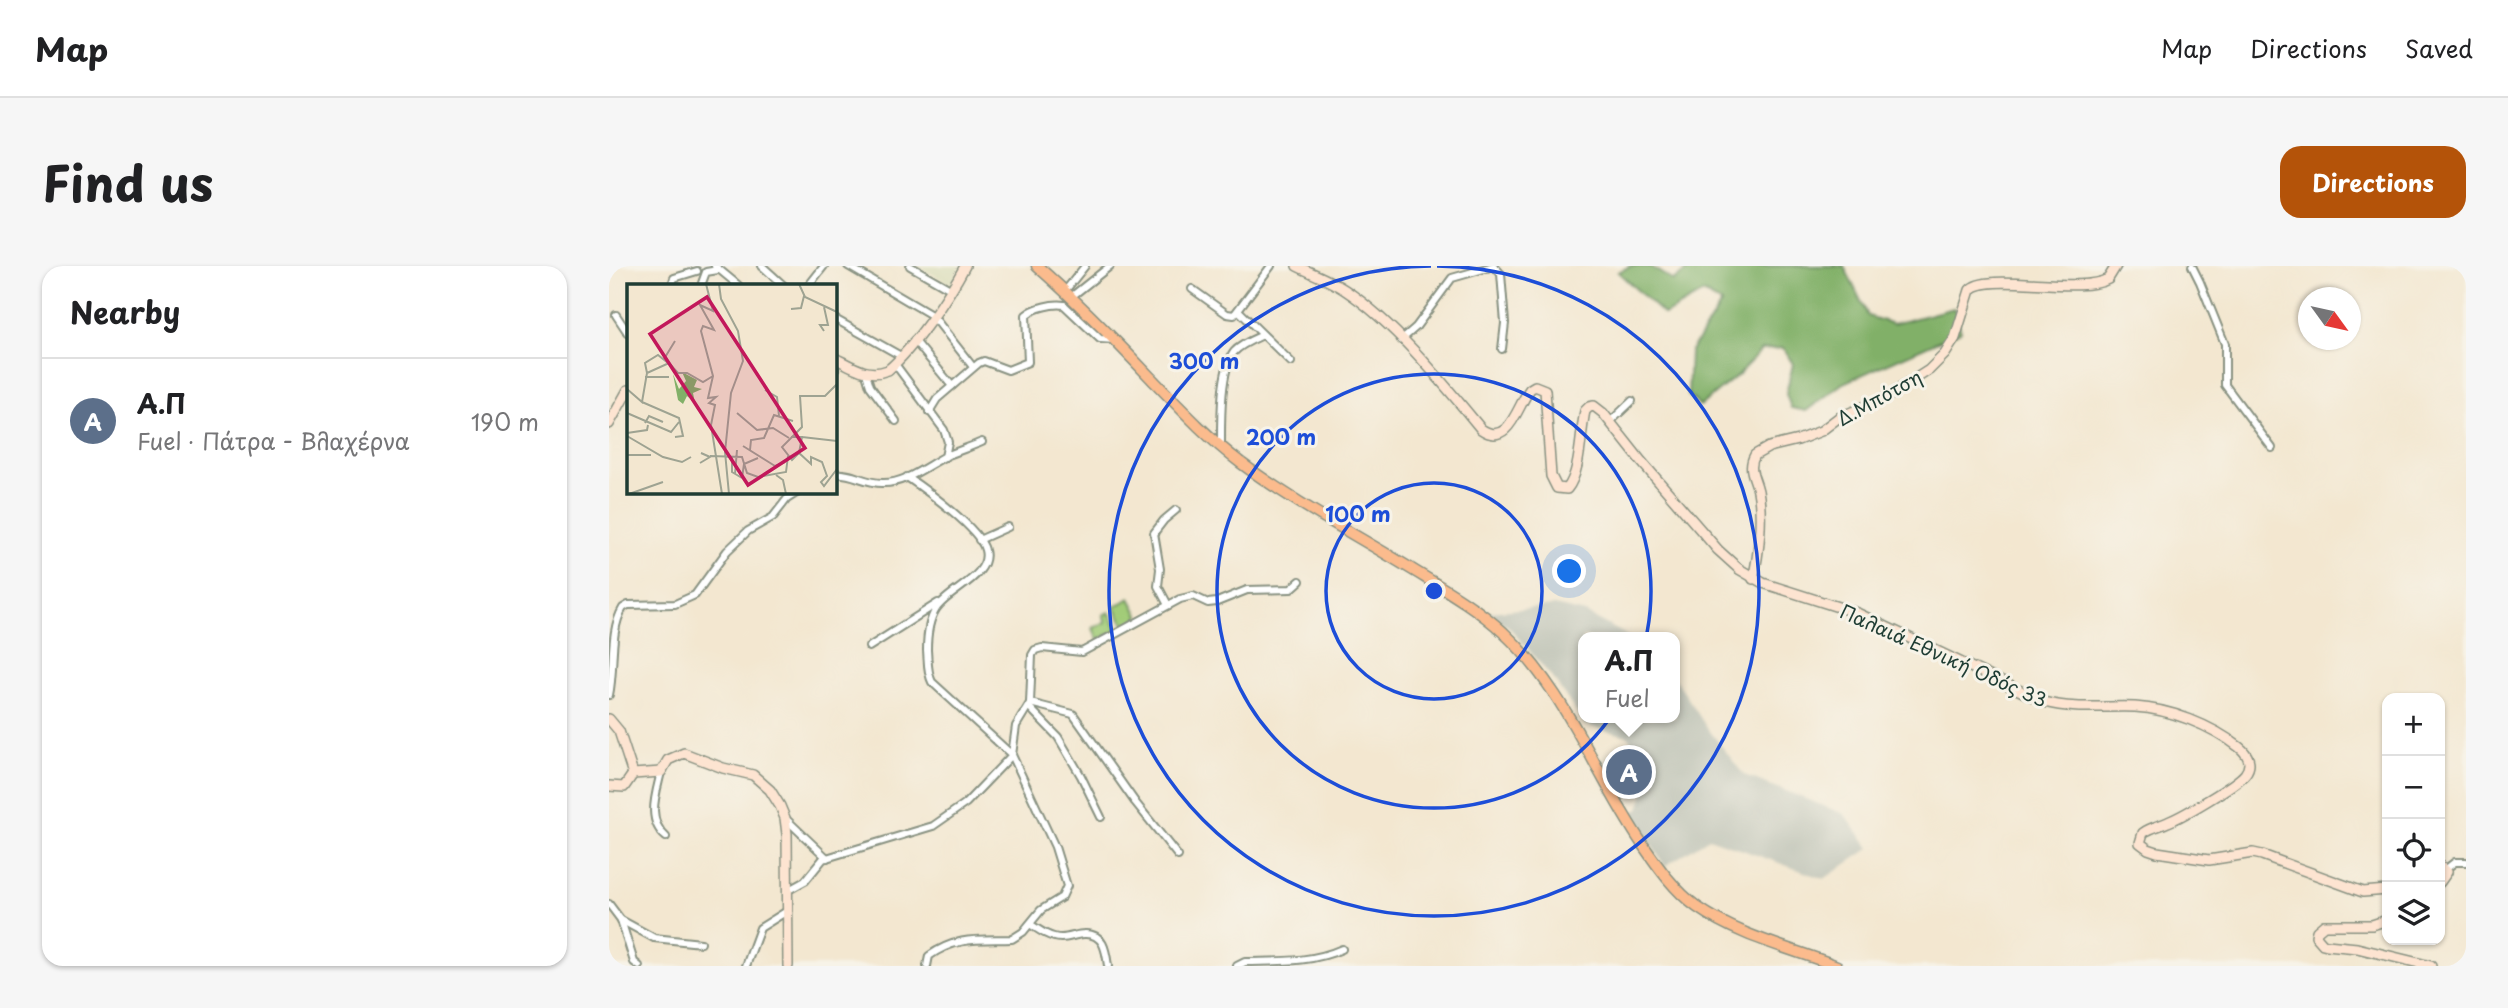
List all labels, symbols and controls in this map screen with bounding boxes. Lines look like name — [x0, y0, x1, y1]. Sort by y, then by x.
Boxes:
text: Map — [35, 23, 108, 73]
text: Map — [2161, 30, 2212, 66]
text: Directions — [2250, 30, 2367, 66]
text: Saved — [2405, 30, 2473, 66]
text: Find us — [42, 145, 213, 219]
button: Directions — [2280, 146, 2466, 218]
inset map — [627, 284, 837, 494]
north arrow — [2298, 287, 2361, 350]
text: Nearby — [70, 289, 180, 334]
text: 300 m — [1169, 344, 1239, 376]
street label: Δ.Μπότση — [1831, 362, 1927, 432]
text: Α.Π — [137, 384, 186, 423]
text: A — [84, 404, 102, 439]
text: 190 m — [471, 404, 539, 439]
text: 200 m — [1246, 420, 1316, 452]
text: Fuel · Πάτρα - Βλαχέρνα — [137, 423, 410, 458]
text: 100 m — [1325, 497, 1391, 529]
your location — [1552, 554, 1586, 588]
centre of rings — [1422, 579, 1446, 603]
street label: Παλαιά Εθνική Οδός 33 — [1836, 597, 2052, 713]
popup — [1578, 632, 1680, 723]
text: Α.Π — [1605, 641, 1653, 680]
text: Fuel — [1605, 680, 1650, 715]
map controls — [2382, 693, 2445, 945]
button: + — [2382, 693, 2445, 756]
pin: A — [1606, 746, 1652, 798]
button: − — [2382, 756, 2445, 819]
button: locate — [2382, 819, 2445, 882]
button: layers — [2382, 882, 2445, 945]

